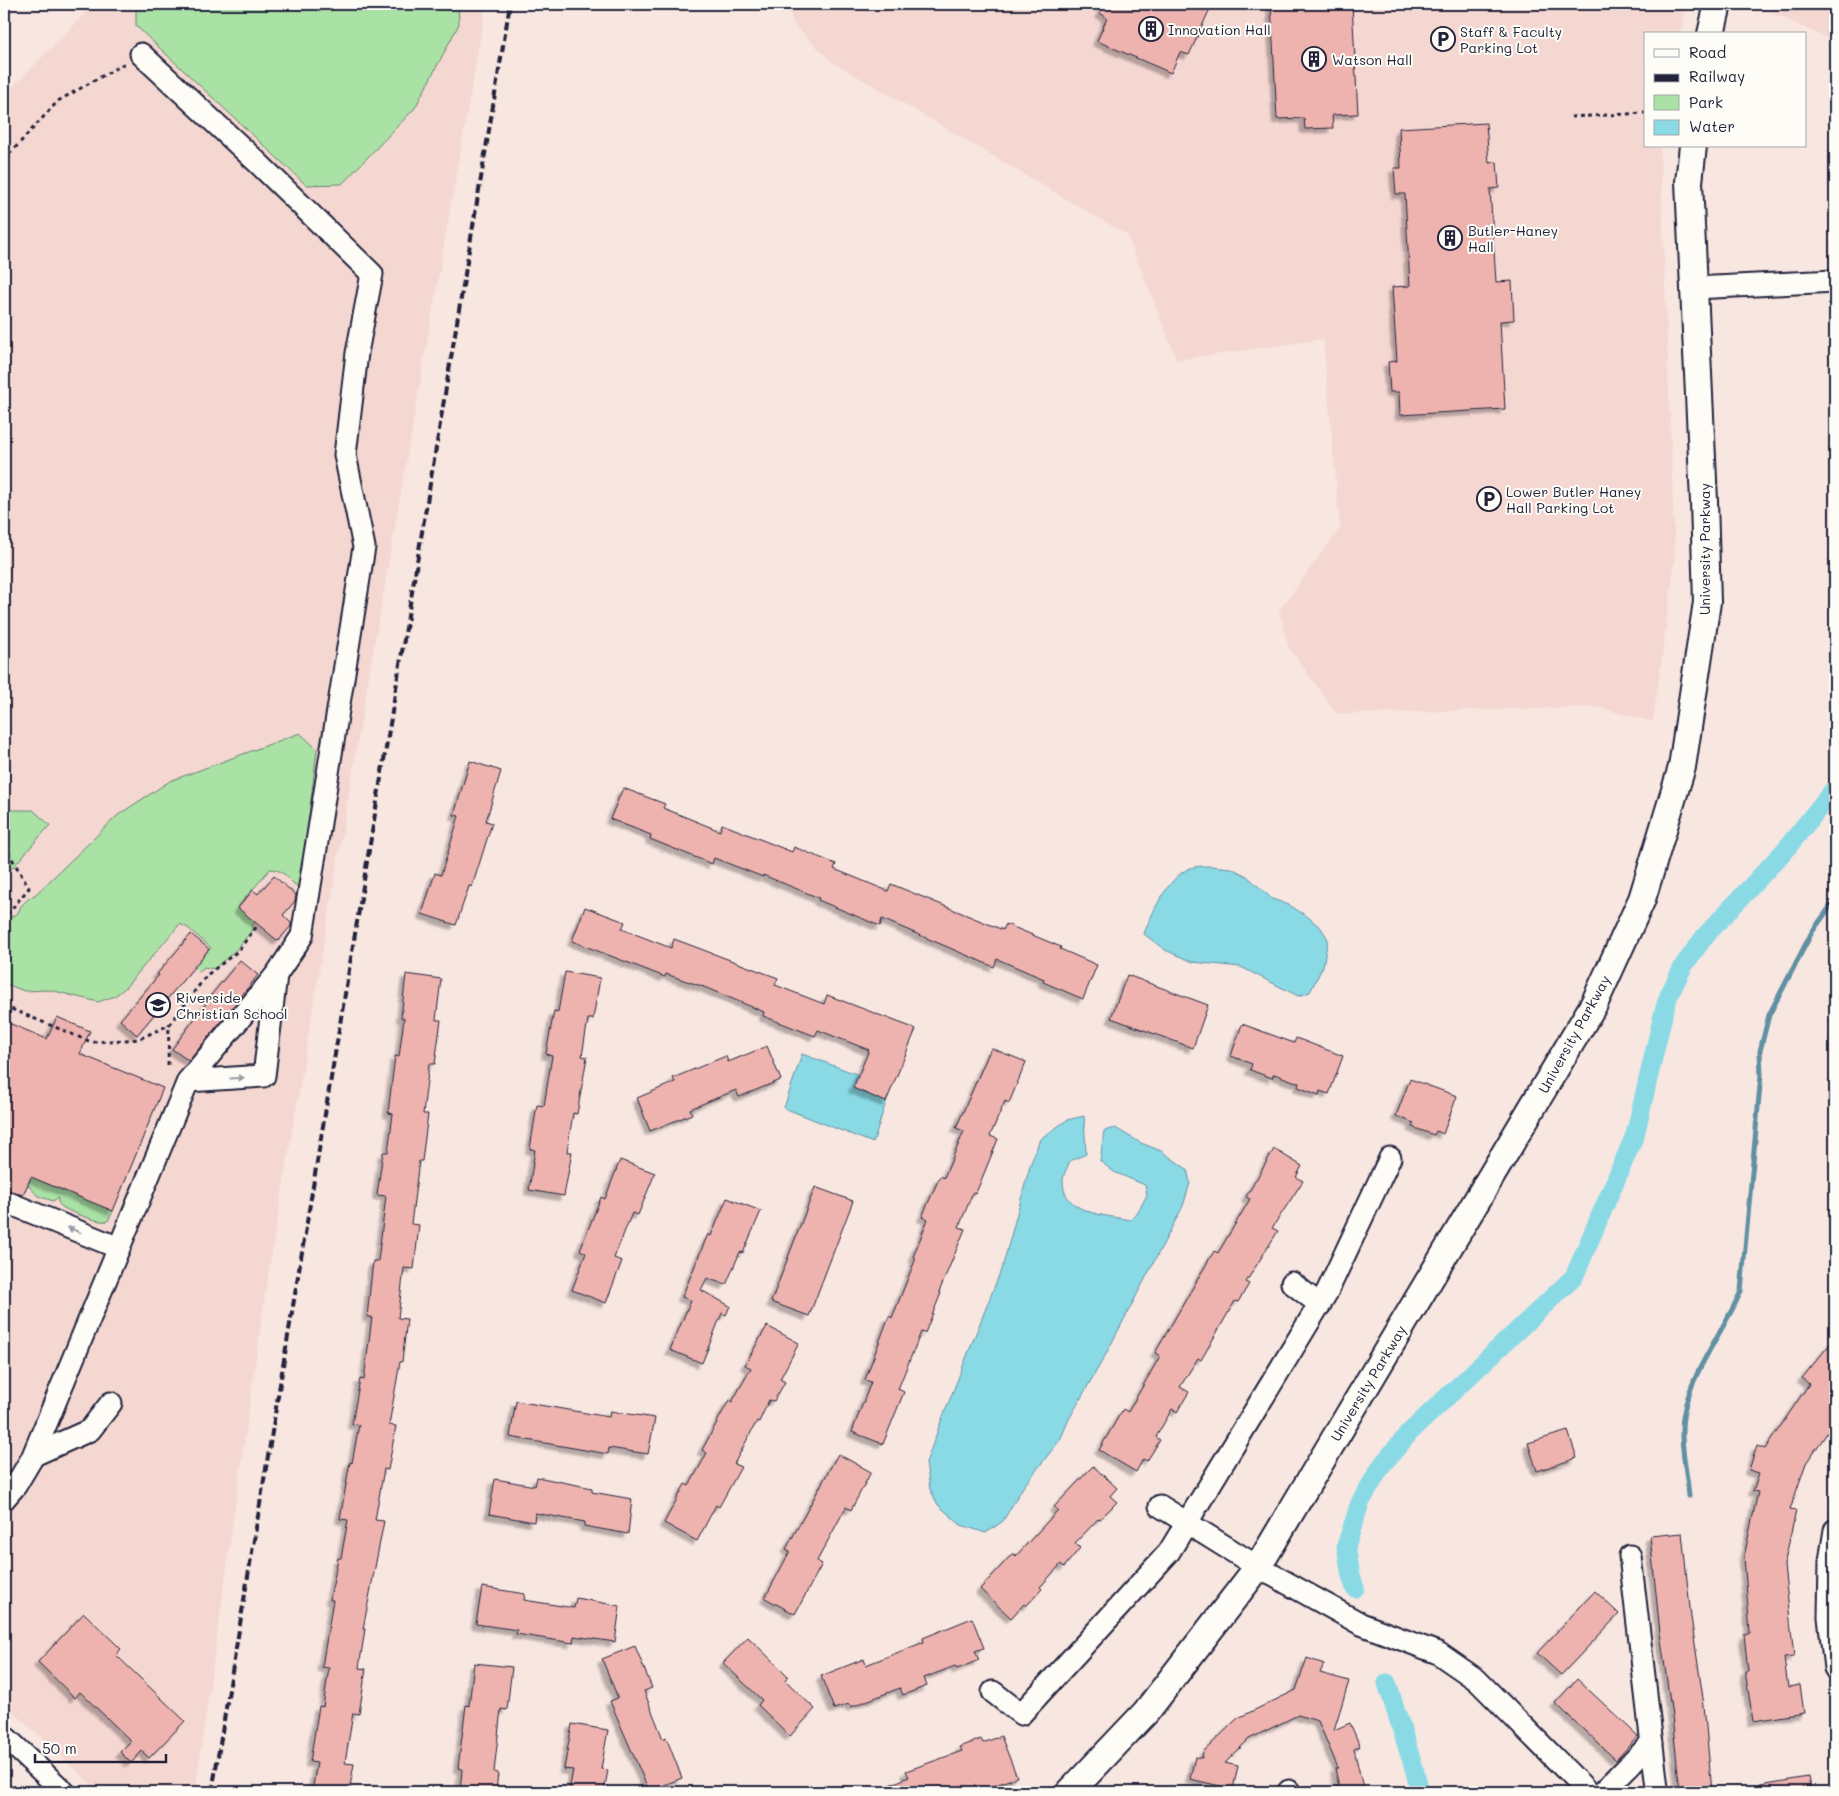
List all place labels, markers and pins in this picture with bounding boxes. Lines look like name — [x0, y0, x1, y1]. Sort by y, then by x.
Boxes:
building icon: Innovation Hall — [1138, 16, 1164, 42]
place label: Innovation Hall — [1168, 20, 1271, 39]
place label: Staff & Faculty Parking Lot — [1460, 22, 1562, 57]
parking icon: Staff & Faculty Parking Lot — [1430, 26, 1456, 52]
building icon: Watson Hall — [1301, 46, 1327, 72]
place label: Watson Hall — [1332, 50, 1412, 69]
place label: Butler-Haney Hall — [1468, 221, 1558, 256]
building icon: Butler-Haney Hall — [1437, 225, 1463, 251]
place label: Lower Butler Haney Hall Parking Lot — [1506, 482, 1641, 517]
parking icon: Lower Butler Haney Hall Parking Lot — [1476, 486, 1502, 512]
place label: Riverside Christian School — [176, 988, 288, 1023]
school or university icon: Riverside Christian School — [145, 992, 171, 1018]

